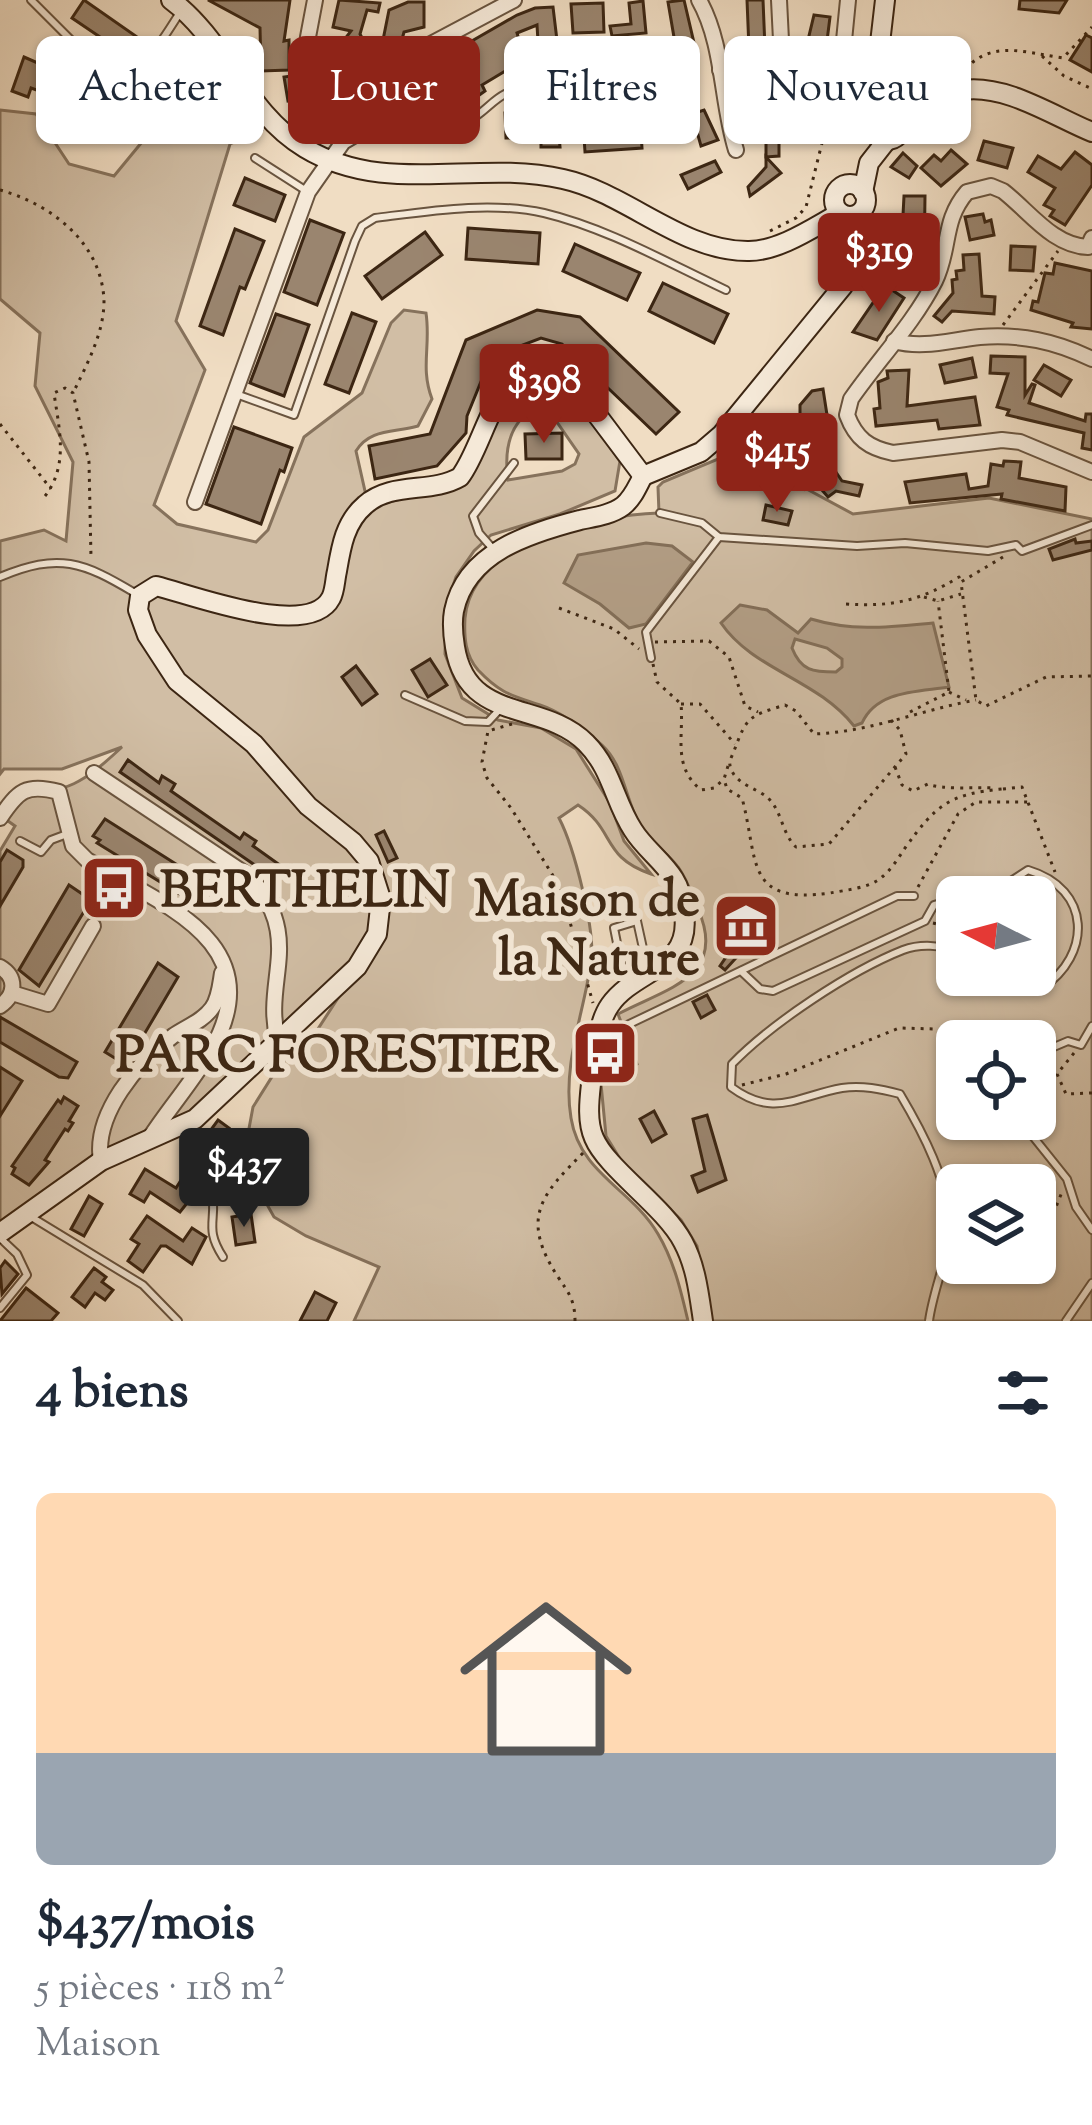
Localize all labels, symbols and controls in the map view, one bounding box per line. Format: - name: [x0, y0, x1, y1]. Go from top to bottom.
- chip: Acheter: [36, 36, 264, 144]
- chip: Louer: [288, 36, 480, 144]
- chip: Filtres: [504, 36, 700, 144]
- chip: Nouveau: [724, 36, 971, 144]
- pin: $319: [808, 213, 950, 315]
- text: $319: [845, 224, 913, 280]
- pin: $398: [473, 344, 615, 446]
- text: $398: [507, 355, 581, 411]
- pin: $415: [706, 413, 848, 515]
- text: $415: [743, 424, 811, 480]
- bus stop icon: BERTHELIN: [79, 853, 149, 923]
- place label: BERTHELIN: [160, 857, 450, 930]
- place label: Maison de la Nature: [474, 866, 700, 998]
- north arrow: [936, 876, 1056, 996]
- map controls: [936, 876, 1056, 1284]
- museum icon: Maison de la Nature: [711, 891, 781, 961]
- bus stop icon: PARC FORESTIER: [570, 1018, 640, 1088]
- button: locate: [936, 1020, 1056, 1140]
- place label: PARC FORESTIER: [116, 1022, 559, 1095]
- pin: $437: [173, 1128, 315, 1230]
- text: $437: [206, 1139, 282, 1195]
- button: layers: [936, 1164, 1056, 1284]
- text: 4 biens: [36, 1357, 189, 1430]
- icon: filters: [990, 1360, 1056, 1426]
- icon: home: [438, 1571, 654, 1787]
- text: $437/mois: [36, 1889, 255, 1962]
- text: 5 pièces · 118 m²: [36, 1962, 286, 2018]
- text: Maison: [36, 2018, 161, 2074]

